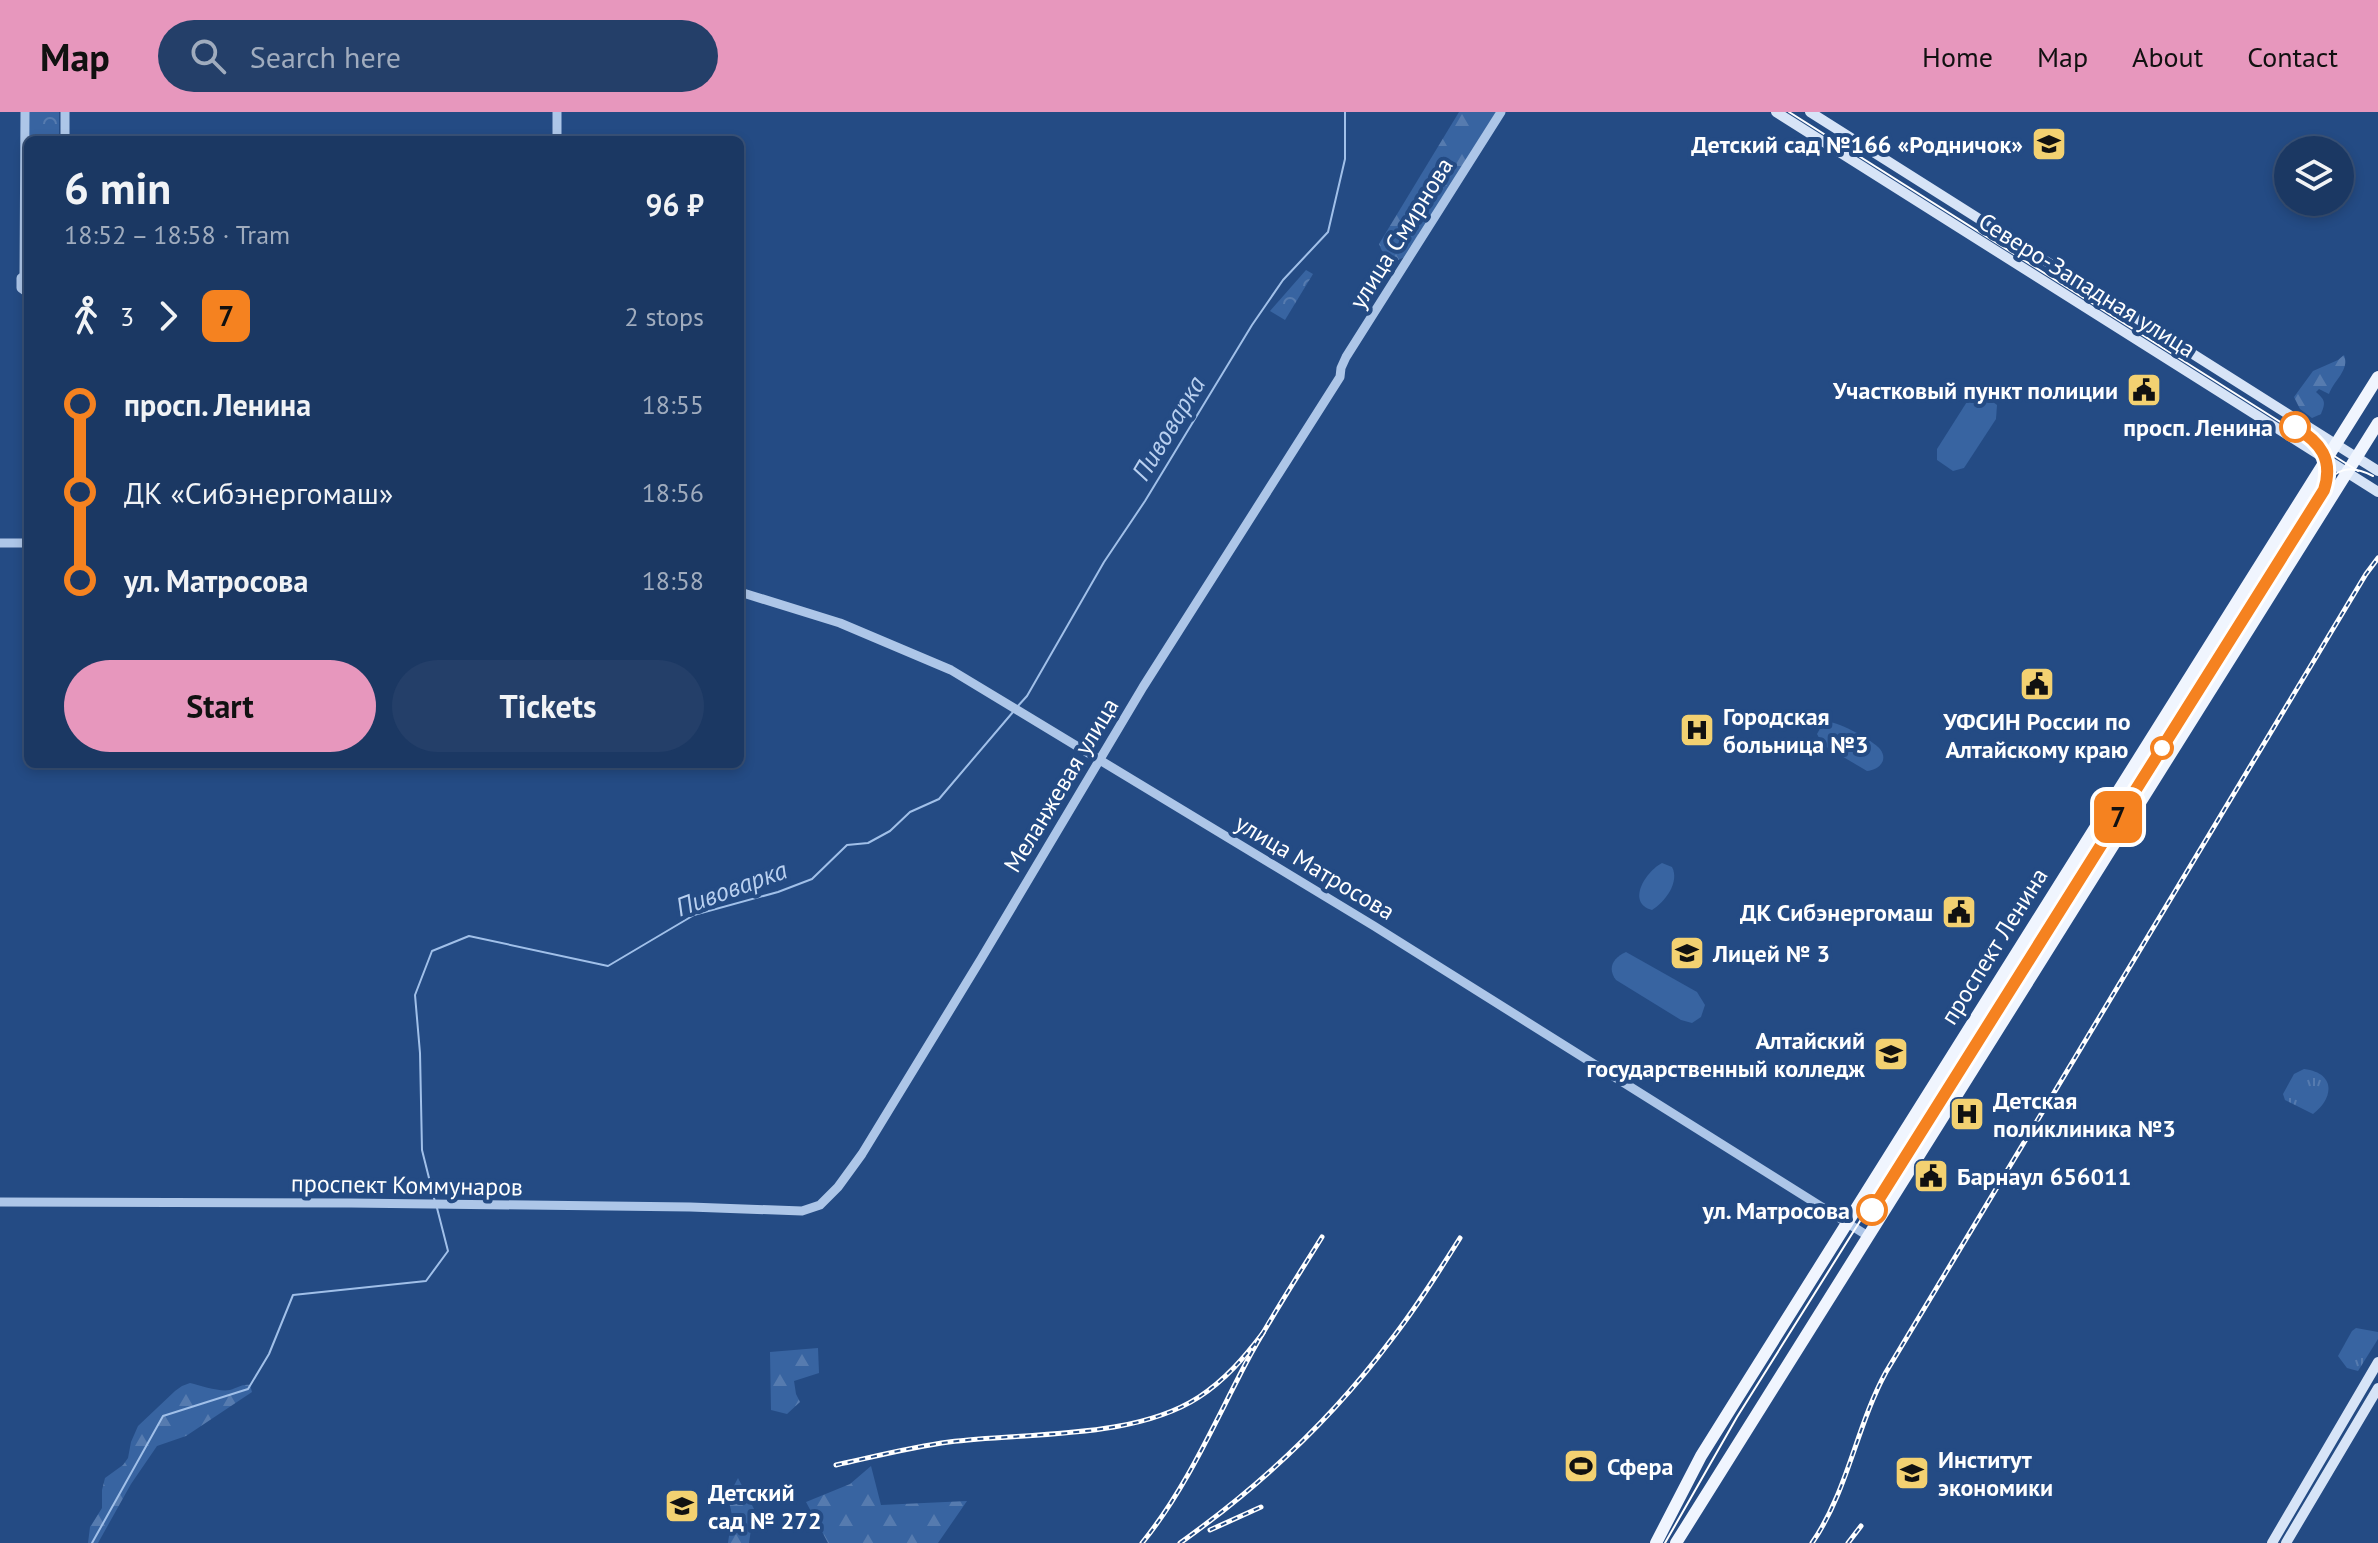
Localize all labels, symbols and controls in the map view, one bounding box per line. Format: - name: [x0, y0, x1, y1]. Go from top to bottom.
- search box: [158, 20, 718, 92]
- text: Map: [40, 32, 110, 81]
- icon: search: [186, 34, 230, 78]
- text: Search here: [250, 37, 401, 76]
- text: Home: [1922, 38, 1993, 75]
- text: Map: [2037, 38, 2088, 75]
- text: About: [2132, 38, 2203, 75]
- text: Contact: [2247, 38, 2338, 75]
- school or university icon: Детский сад №166 «Родничок»: [2030, 125, 2068, 163]
- place label: Детский сад №166 «Родничок»: [1691, 129, 2023, 160]
- map controls: [2274, 136, 2354, 216]
- button: layers: [2274, 136, 2354, 216]
- street label: улица Смирнова: [1342, 152, 1460, 314]
- text: 6 min: [64, 159, 171, 216]
- text: 96 ₽: [645, 185, 704, 224]
- street label: Северо-Западная улица: [1973, 206, 2201, 364]
- text: 18:52 – 18:58 · Tram: [64, 218, 290, 251]
- icon: walk: [64, 294, 108, 338]
- icon: forward: [146, 294, 190, 338]
- text: 7: [218, 297, 234, 334]
- text: 3: [120, 300, 134, 333]
- text: 2 stops: [624, 300, 704, 333]
- water label: Пивоварка: [1124, 369, 1212, 486]
- public building icon: Участковый пункт полиции: [2125, 371, 2163, 409]
- place label: Участковый пункт полиции: [1832, 375, 2118, 406]
- text: просп. Ленина: [124, 385, 311, 424]
- text: 18:55: [642, 388, 704, 421]
- place label: просп. Ленина: [2123, 412, 2273, 443]
- marker: просп. Ленина: [2280, 412, 2310, 442]
- text: ДК «Сибэнергомаш»: [124, 473, 393, 512]
- text: 18:56: [642, 476, 704, 509]
- text: ул. Матросова: [124, 561, 308, 600]
- text: 18:58: [642, 564, 704, 597]
- button: Start: [64, 660, 376, 752]
- button: Tickets: [392, 660, 704, 752]
- public building icon: УФСИН России по Алтайскому краю: [2018, 665, 2056, 703]
- street label: Меланжевая улица: [997, 692, 1125, 878]
- place label: Городская больница №3: [1723, 701, 1869, 760]
- place label: УФСИН России по Алтайскому краю: [1942, 706, 2131, 765]
- hospital icon: Городская больница №3: [1678, 711, 1716, 749]
- unlabelled marker: [2151, 737, 2173, 759]
- line badge: 7: [2092, 791, 2144, 843]
- text: 7: [2110, 798, 2126, 835]
- street label: улица Матросова: [1230, 807, 1400, 927]
- water label: Пивоварка: [671, 853, 792, 923]
- street label: проспект Ленина: [1933, 862, 2055, 1030]
- public building icon: ДК Сибэнергомаш: [1940, 893, 1978, 931]
- place label: ДК Сибэнергомаш: [1740, 897, 1933, 928]
- school or university icon: Лицей № 3: [1668, 934, 1706, 972]
- place label: Лицей № 3: [1712, 938, 1830, 969]
- place label: Алтайский государственный колледж: [1586, 1025, 1865, 1084]
- school or university icon: Алтайский государственный колледж: [1872, 1035, 1910, 1073]
- place label: Детская поликлиника №3: [1993, 1085, 2176, 1144]
- hospital icon: Детская поликлиника №3: [1948, 1095, 1986, 1133]
- public building icon: Барнаул 656011: [1912, 1157, 1950, 1195]
- place label: Барнаул 656011: [1957, 1161, 2131, 1192]
- street label: проспект Коммунаров: [291, 1167, 523, 1203]
- place label: ул. Матросова: [1702, 1195, 1850, 1226]
- marker: ул. Матросова: [1857, 1195, 1887, 1225]
- place label: Институт экономики: [1938, 1444, 2053, 1503]
- sports icon: Сфера: [1562, 1447, 1600, 1485]
- place label: Сфера: [1607, 1451, 1673, 1482]
- school or university icon: Институт экономики: [1893, 1454, 1931, 1492]
- place label: Детский сад № 272: [708, 1477, 822, 1536]
- school or university icon: Детский сад № 272: [663, 1487, 701, 1525]

